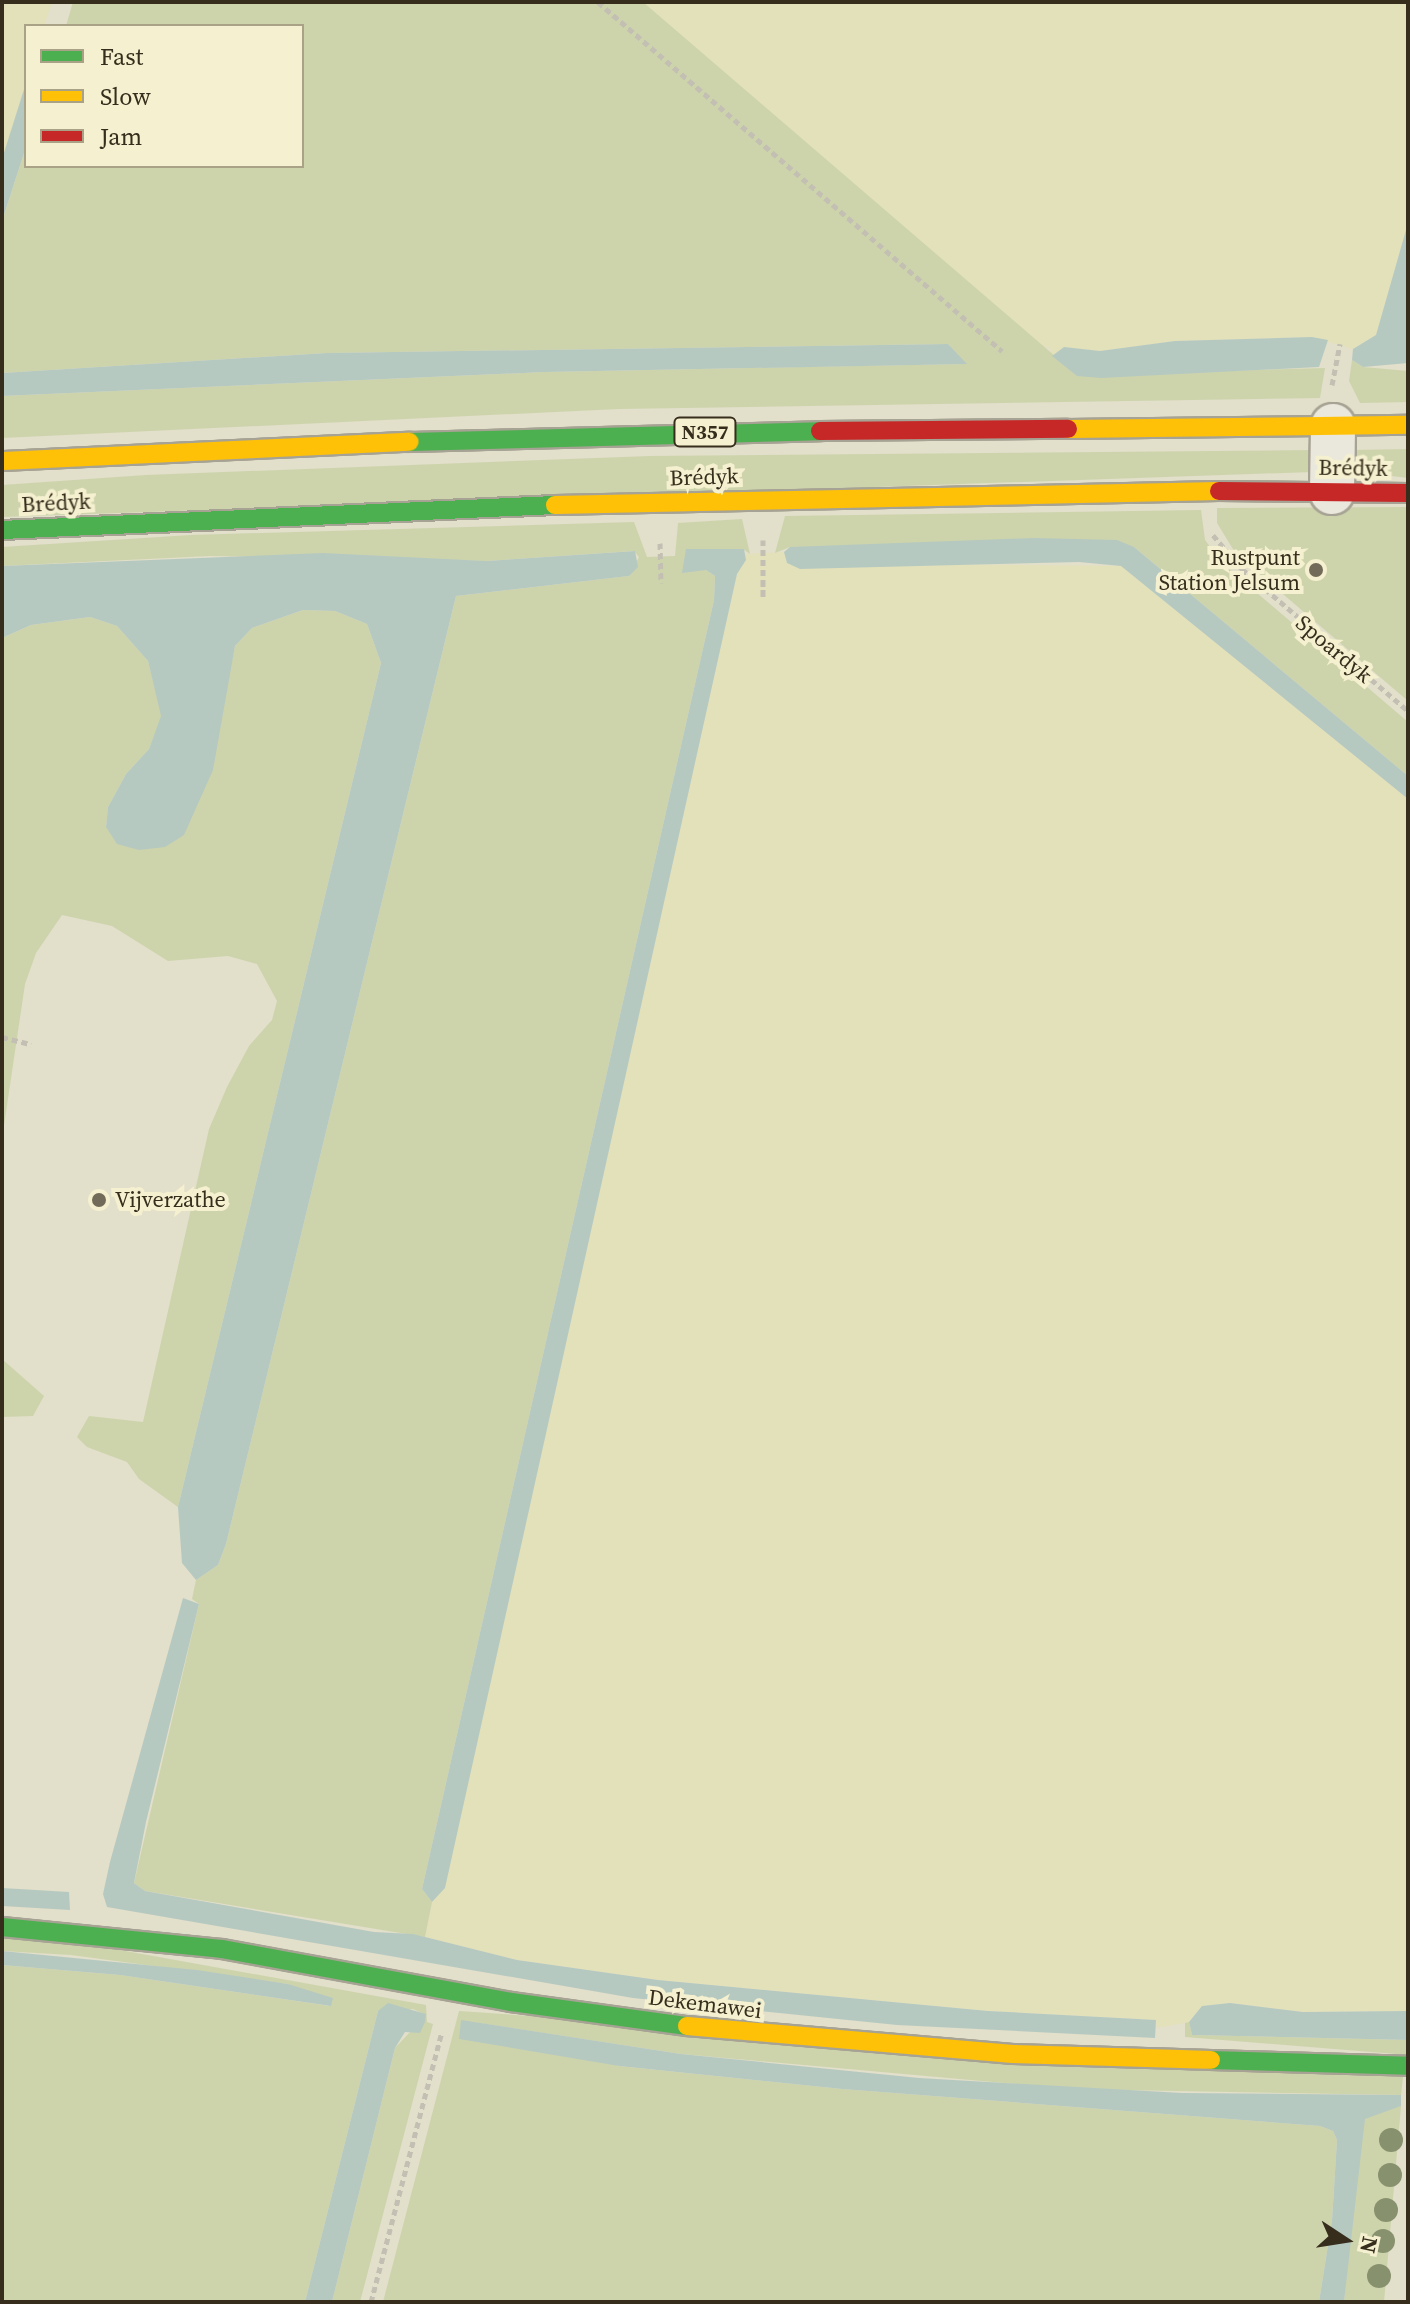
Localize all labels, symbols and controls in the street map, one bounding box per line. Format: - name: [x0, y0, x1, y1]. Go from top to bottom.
- legend: [24, 24, 304, 168]
- text: Fast: [100, 40, 143, 73]
- text: Slow: [100, 80, 151, 113]
- text: Jam: [100, 120, 142, 153]
- road number: N357: [673, 416, 737, 448]
- street label: Brédyk: [1318, 454, 1388, 482]
- street label: Brédyk: [669, 463, 739, 491]
- street label: Brédyk: [21, 488, 91, 518]
- place label: Rustpunt Station Jelsum: [1159, 544, 1300, 596]
- marker: Rustpunt Station Jelsum: [1307, 561, 1325, 579]
- street label: Spoardyk: [1291, 610, 1377, 688]
- place label: Vijverzathe: [115, 1187, 226, 1213]
- marker: Vijverzathe: [90, 1191, 108, 1209]
- street label: Dekemawei: [647, 1984, 763, 2024]
- north arrow: [1306, 2200, 1386, 2280]
- text: N: [1353, 2234, 1386, 2256]

